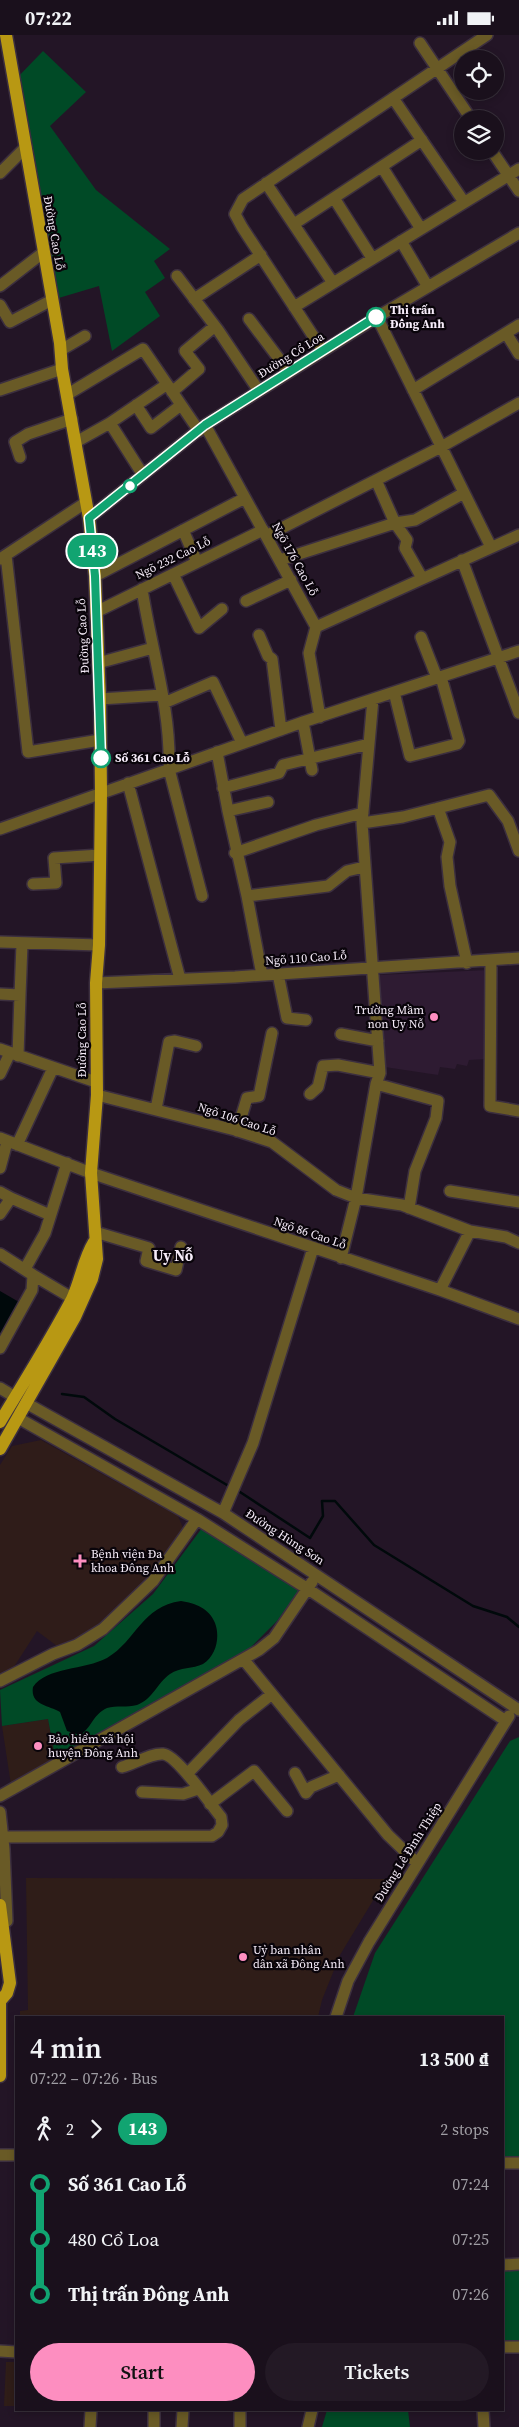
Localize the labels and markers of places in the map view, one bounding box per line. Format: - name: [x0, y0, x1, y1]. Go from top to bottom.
- place label: Thị trấn Đông Anh: [390, 302, 445, 332]
- marker: Thị trấn Đông Anh: [366, 307, 386, 327]
- unlabelled marker: [123, 479, 137, 493]
- marker: Số 361 Cao Lỗ: [91, 748, 111, 768]
- place label: Số 361 Cao Lỗ: [115, 750, 190, 766]
- place label: Trường Mầm non Uy Nỗ: [355, 1002, 424, 1032]
- marker: Trường Mầm non Uy Nỗ: [428, 1011, 440, 1023]
- place label: Bệnh viện Đa khoa Đông Anh: [91, 1546, 174, 1576]
- marker: Bệnh viện Đa khoa Đông Anh: [73, 1554, 87, 1568]
- place label: Bảo hiểm xã hội huyện Đông Anh: [48, 1731, 138, 1761]
- marker: Bảo hiểm xã hội huyện Đông Anh: [32, 1740, 44, 1752]
- place label: Uỷ ban nhân dân xã Đông Anh: [253, 1942, 345, 1972]
- marker: Uỷ ban nhân dân xã Đông Anh: [237, 1951, 249, 1963]

